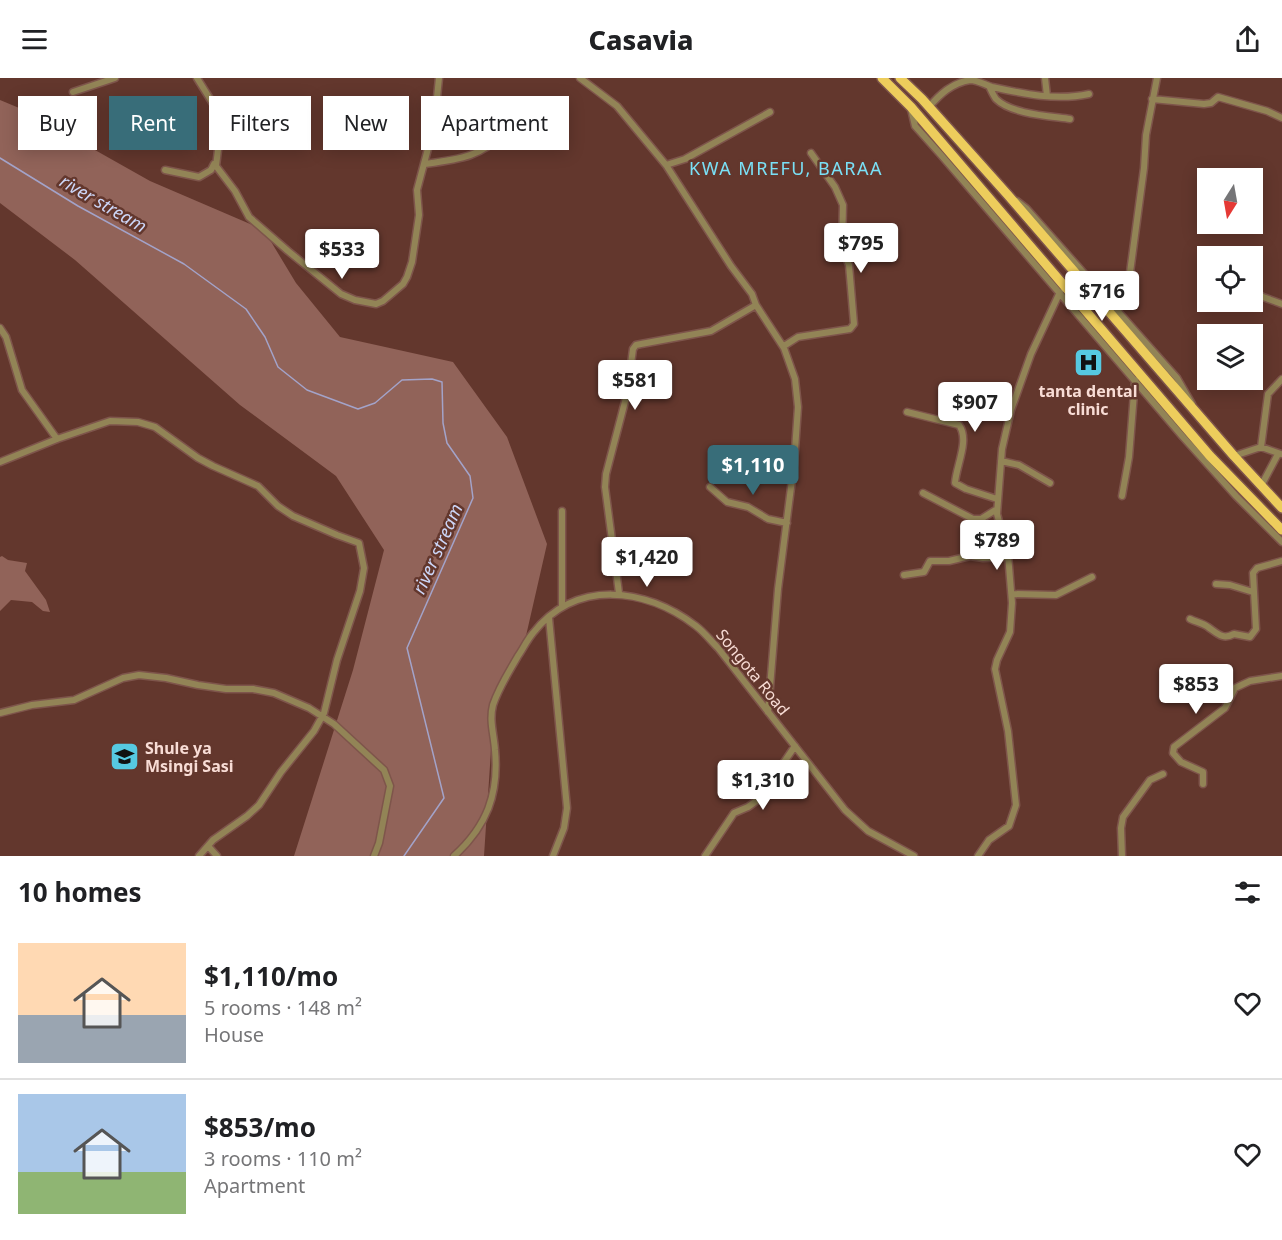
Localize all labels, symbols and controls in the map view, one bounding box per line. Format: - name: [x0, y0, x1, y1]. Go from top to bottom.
- text: Casavia: [589, 21, 693, 58]
- icon: menu: [18, 23, 51, 56]
- icon: share: [1231, 23, 1264, 56]
- chip: Buy: [18, 96, 97, 150]
- chip: Rent: [109, 96, 197, 150]
- chip: Filters: [209, 96, 311, 150]
- chip: New: [323, 96, 409, 150]
- chip: Apartment: [421, 96, 569, 150]
- district label: KWA MREFU, BARAA: [689, 156, 883, 180]
- north arrow: [1197, 168, 1263, 234]
- map controls: [1197, 168, 1263, 390]
- water label: river stream: [56, 169, 151, 238]
- pin: $795: [825, 223, 897, 274]
- pin: $533: [306, 229, 378, 280]
- text: $795: [838, 229, 884, 256]
- text: $533: [319, 235, 365, 262]
- button: locate: [1197, 246, 1263, 312]
- pin: $716: [1066, 271, 1138, 322]
- text: $716: [1079, 277, 1125, 304]
- button: layers: [1197, 324, 1263, 390]
- hospital icon: tanta dental clinic: [1072, 347, 1104, 379]
- pin: $581: [599, 360, 671, 411]
- text: $581: [612, 366, 658, 393]
- place label: tanta dental clinic: [1039, 380, 1137, 420]
- pin: $907: [939, 382, 1011, 433]
- text: $907: [952, 388, 998, 415]
- pin: $1,110: [704, 445, 802, 496]
- text: $1,110: [722, 451, 784, 478]
- water label: river stream: [406, 500, 468, 598]
- pin: $789: [961, 520, 1033, 571]
- text: $789: [974, 526, 1020, 553]
- pin: $1,420: [598, 537, 696, 588]
- text: $1,420: [616, 543, 678, 570]
- street label: Songota Road: [711, 624, 795, 720]
- pin: $853: [1160, 664, 1232, 715]
- text: $853: [1173, 670, 1219, 697]
- place label: Shule ya Msingi Sasi: [145, 737, 234, 777]
- school or university icon: Shule ya Msingi Sasi: [108, 741, 140, 773]
- pin: $1,310: [714, 760, 812, 811]
- text: $1,310: [732, 766, 794, 793]
- text: 10 homes: [18, 874, 142, 910]
- icon: filters: [1231, 876, 1264, 909]
- text: $1,110/mo: [204, 958, 338, 994]
- icon: home: [66, 967, 138, 1039]
- icon: heart: [1231, 987, 1264, 1020]
- text: 5 rooms · 148 m²: [204, 994, 362, 1021]
- text: House: [204, 1021, 264, 1048]
- text: $853/mo: [204, 1109, 316, 1145]
- icon: home: [66, 1118, 138, 1190]
- icon: heart: [1231, 1138, 1264, 1171]
- text: 3 rooms · 110 m²: [204, 1145, 362, 1172]
- text: Apartment: [204, 1172, 305, 1199]

